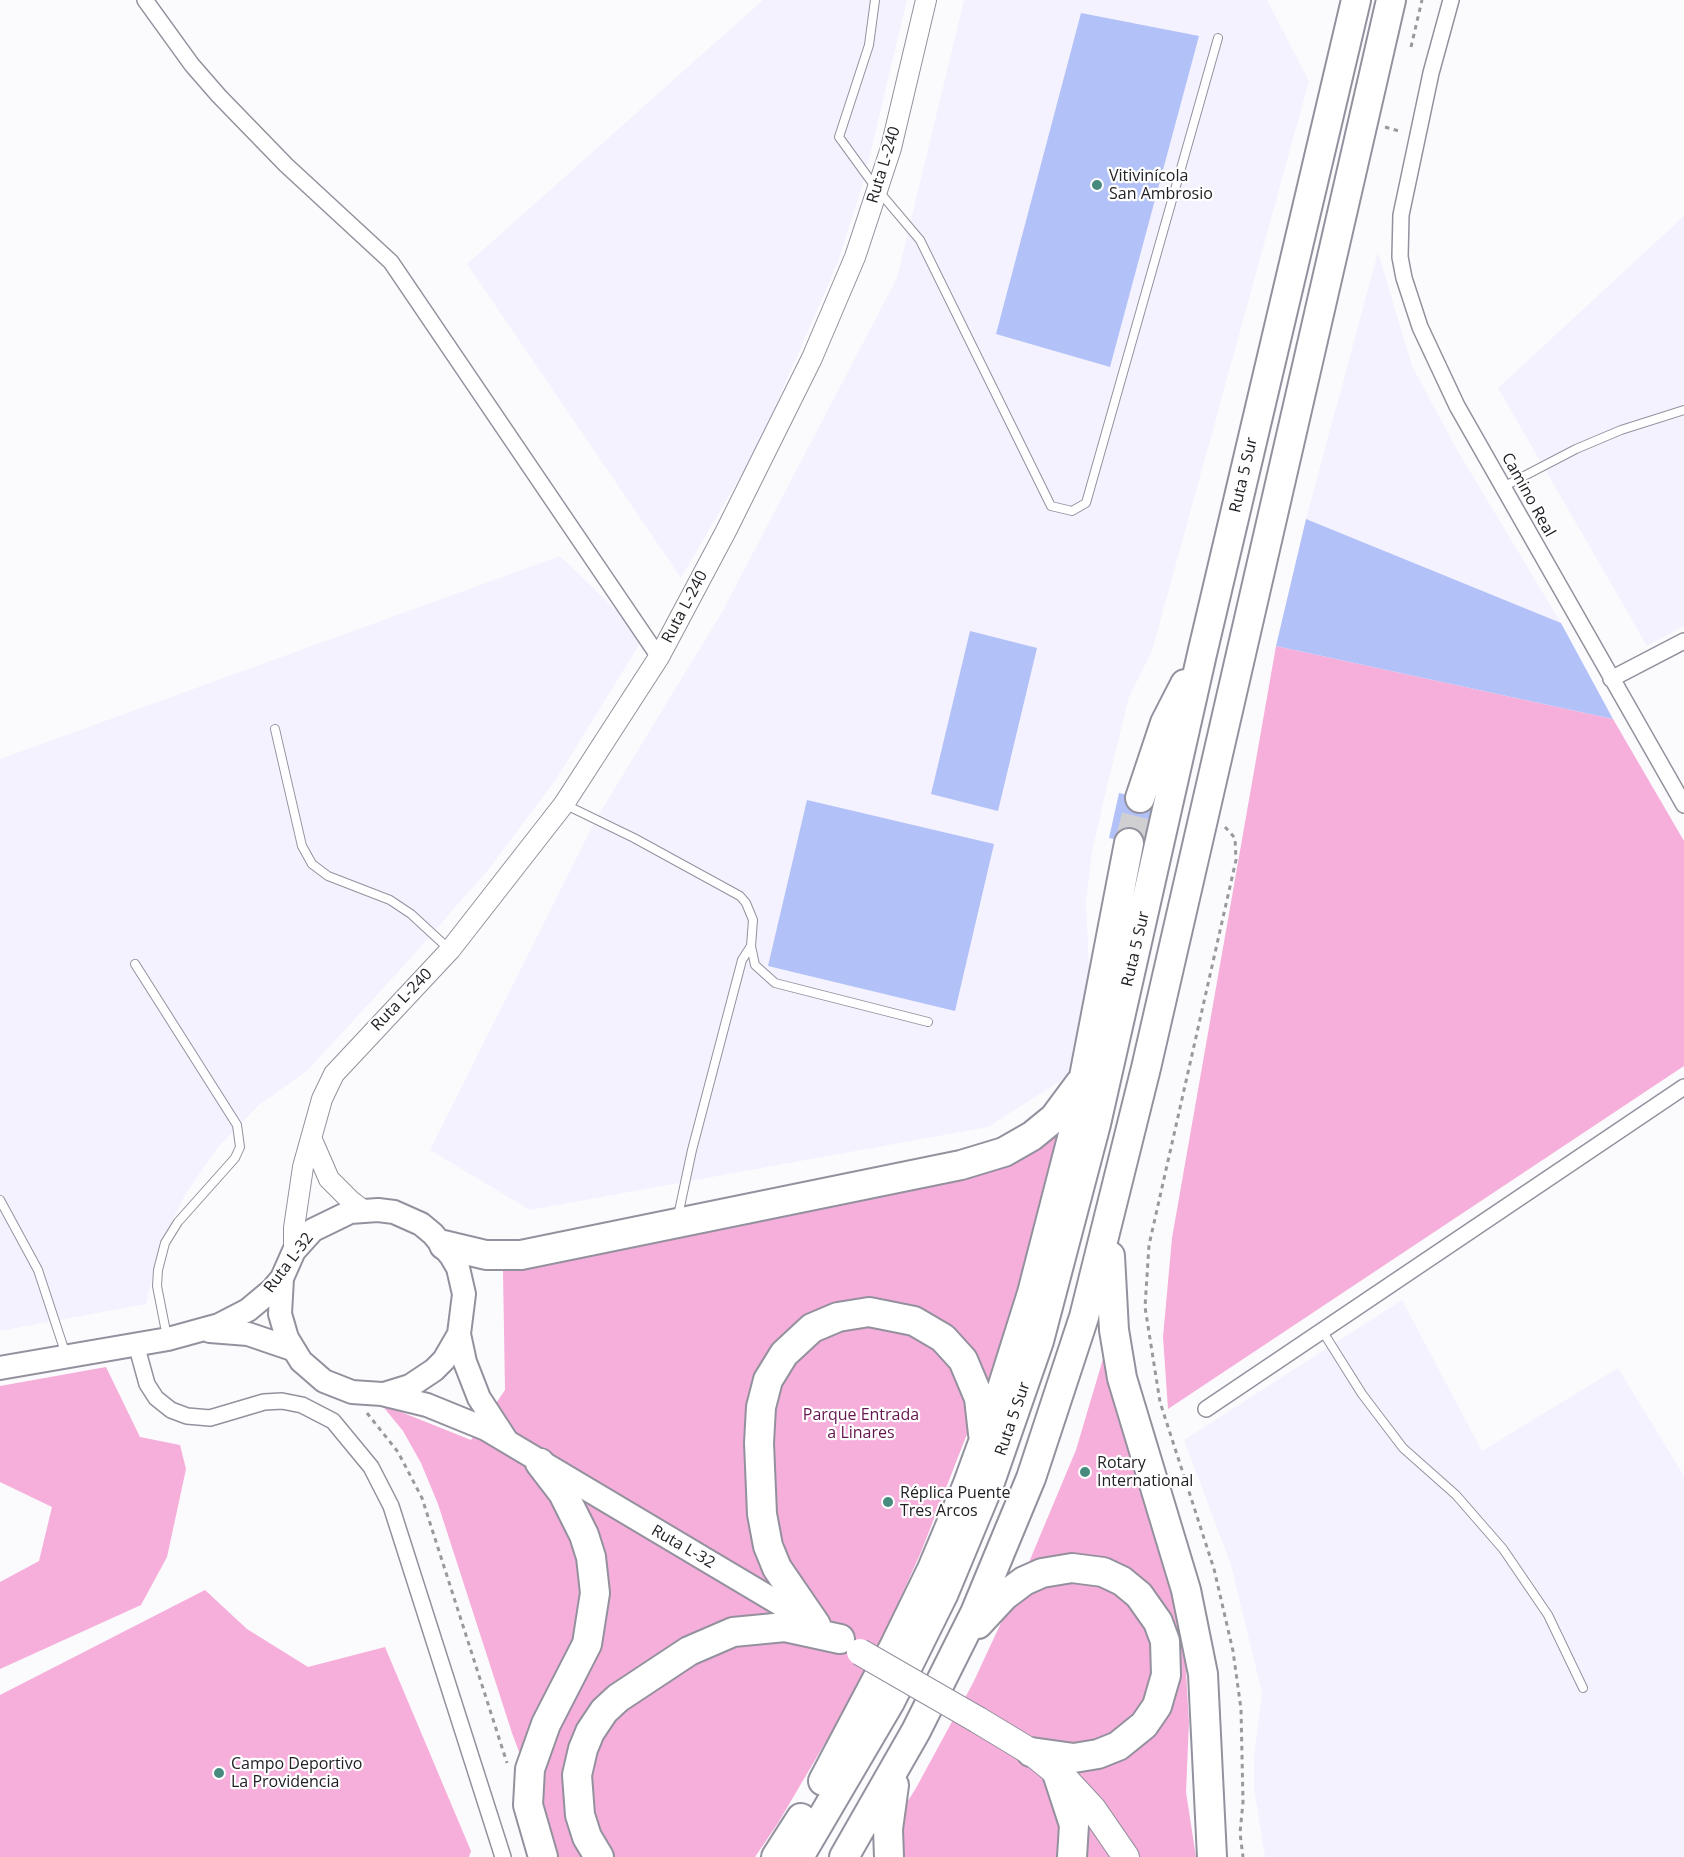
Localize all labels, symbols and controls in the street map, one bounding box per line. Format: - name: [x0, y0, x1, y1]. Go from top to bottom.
- street label: Ruta L-240: [863, 124, 905, 206]
- place label: Vitivinícola San Ambrosio: [1109, 166, 1213, 204]
- marker: Vitivinícola San Ambrosio: [1090, 178, 1104, 192]
- street label: Ruta 5 Sur: [1226, 435, 1262, 515]
- street label: Camino Real: [1497, 450, 1559, 540]
- street label: Ruta L-240: [658, 567, 712, 647]
- street label: Ruta 5 Sur: [1118, 909, 1154, 989]
- street label: Ruta L-240: [368, 965, 436, 1035]
- street label: Ruta L-32: [260, 1229, 318, 1297]
- street label: Ruta 5 Sur: [991, 1380, 1035, 1458]
- park label: Parque Entrada a Linares: [803, 1405, 919, 1443]
- place label: Rotary International: [1097, 1453, 1193, 1491]
- marker: Rotary International: [1078, 1465, 1092, 1479]
- place label: Réplica Puente Tres Arcos: [900, 1483, 1010, 1521]
- marker: Réplica Puente Tres Arcos: [881, 1495, 895, 1509]
- street label: Ruta L-32: [648, 1521, 718, 1573]
- place label: Campo Deportivo La Providencia: [231, 1754, 362, 1792]
- marker: Campo Deportivo La Providencia: [212, 1766, 226, 1780]

